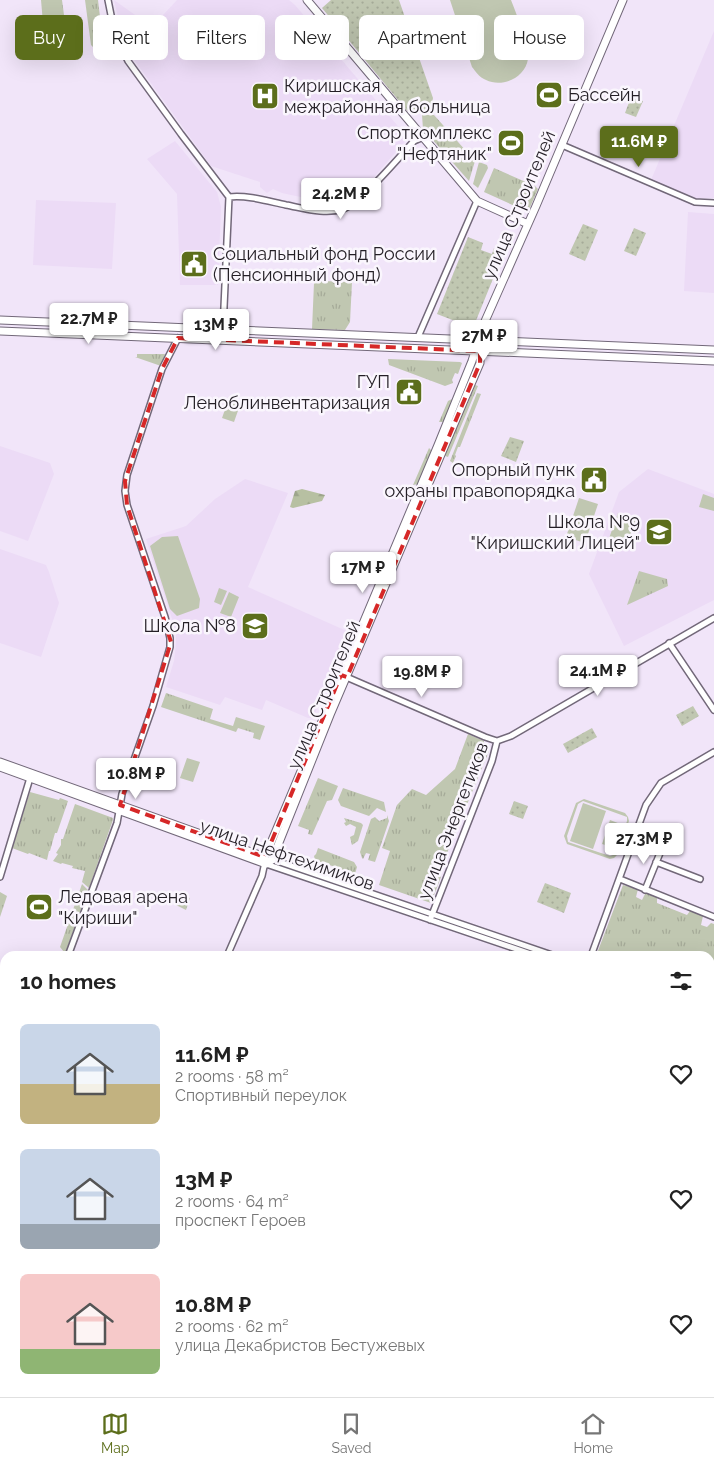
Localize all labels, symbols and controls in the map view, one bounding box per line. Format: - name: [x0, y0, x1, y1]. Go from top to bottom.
- chip: Buy: [15, 15, 83, 60]
- chip: Rent: [93, 15, 168, 60]
- chip: Filters: [178, 15, 265, 60]
- chip: New: [275, 15, 349, 60]
- chip: Apartment: [359, 15, 484, 60]
- chip: House: [494, 15, 584, 60]
- place label: Киришская межрайонная больница: [284, 75, 491, 117]
- sports icon: Бассейн: [534, 80, 564, 110]
- hospital icon: Киришская межрайонная больница: [250, 81, 280, 111]
- place label: Бассейн: [568, 84, 641, 105]
- place label: Спорткомплекс "Нефтяник": [357, 122, 492, 164]
- pin: 11.6M ₽: [593, 126, 685, 168]
- street label: улица Строителей: [478, 127, 559, 282]
- sports icon: Спорткомплекс "Нефтяник": [496, 128, 526, 158]
- text: 11.6M ₽: [611, 132, 667, 151]
- pin: 24.2M ₽: [295, 178, 387, 220]
- text: 24.2M ₽: [312, 184, 370, 203]
- place label: Социальный фонд России (Пенсионный фонд): [213, 243, 436, 285]
- public building icon: Социальный фонд России (Пенсионный фонд): [179, 249, 209, 279]
- pin: 22.7M ₽: [43, 302, 135, 345]
- pin: 13M ₽: [181, 308, 251, 351]
- text: 22.7M ₽: [60, 309, 118, 328]
- text: 13M ₽: [194, 315, 238, 334]
- pin: 27M ₽: [449, 320, 519, 362]
- text: 27M ₽: [462, 326, 506, 345]
- place label: ГУП Леноблинвентаризация: [183, 371, 390, 413]
- public building icon: ГУП Леноблинвентаризация: [394, 377, 424, 407]
- place label: Опорный пунк охраны правопорядка: [385, 459, 575, 501]
- public building icon: Опорный пунк охраны правопорядка: [579, 465, 609, 495]
- place label: Школа №9 "Киришский Лицей": [471, 511, 640, 553]
- school or university icon: Школа №9 "Киришский Лицей": [644, 517, 674, 547]
- pin: 17M ₽: [328, 552, 398, 594]
- text: 17M ₽: [341, 558, 385, 577]
- school or university icon: Школа №8: [240, 611, 270, 641]
- place label: Школа №8: [143, 615, 236, 636]
- street label: улица Строителей: [283, 617, 364, 772]
- pin: 24.1M ₽: [552, 654, 644, 697]
- pin: 19.8M ₽: [376, 656, 468, 698]
- text: 24.1M ₽: [570, 661, 626, 680]
- text: 19.8M ₽: [393, 662, 451, 681]
- street label: улица Энергетиков: [413, 739, 492, 902]
- pin: 10.8M ₽: [90, 758, 182, 800]
- text: 10.8M ₽: [107, 764, 165, 783]
- street label: улица Нефтехимиков: [197, 815, 377, 894]
- pin: 27.3M ₽: [598, 822, 690, 865]
- text: 27.3M ₽: [616, 829, 672, 848]
- place label: Ледовая арена "Кириши": [58, 886, 188, 928]
- sports icon: Ледовая арена "Кириши": [24, 892, 54, 922]
- icon: filters: [667, 967, 695, 995]
- text: 10 homes: [20, 969, 116, 994]
- text: 11.6M ₽: [175, 1042, 249, 1067]
- icon: home: [60, 1044, 120, 1104]
- icon: heart: [667, 1060, 695, 1088]
- text: 2 rooms · 58 m²: [175, 1067, 289, 1086]
- text: Спортивный переулок: [175, 1086, 347, 1105]
- text: 13M ₽: [175, 1167, 233, 1192]
- icon: home: [60, 1169, 120, 1229]
- icon: heart: [667, 1185, 695, 1213]
- text: 2 rooms · 64 m²: [175, 1192, 289, 1211]
- text: проспект Героев: [175, 1211, 306, 1230]
- text: 10.8M ₽: [175, 1292, 251, 1317]
- icon: home: [60, 1294, 120, 1354]
- icon: heart: [667, 1310, 695, 1338]
- text: 2 rooms · 62 m²: [175, 1317, 288, 1336]
- text: улица Декабристов Бестужевых: [175, 1336, 425, 1355]
- tab: Map: [101, 1410, 129, 1456]
- tab: Saved: [331, 1410, 371, 1456]
- tab: Home: [573, 1410, 613, 1456]

